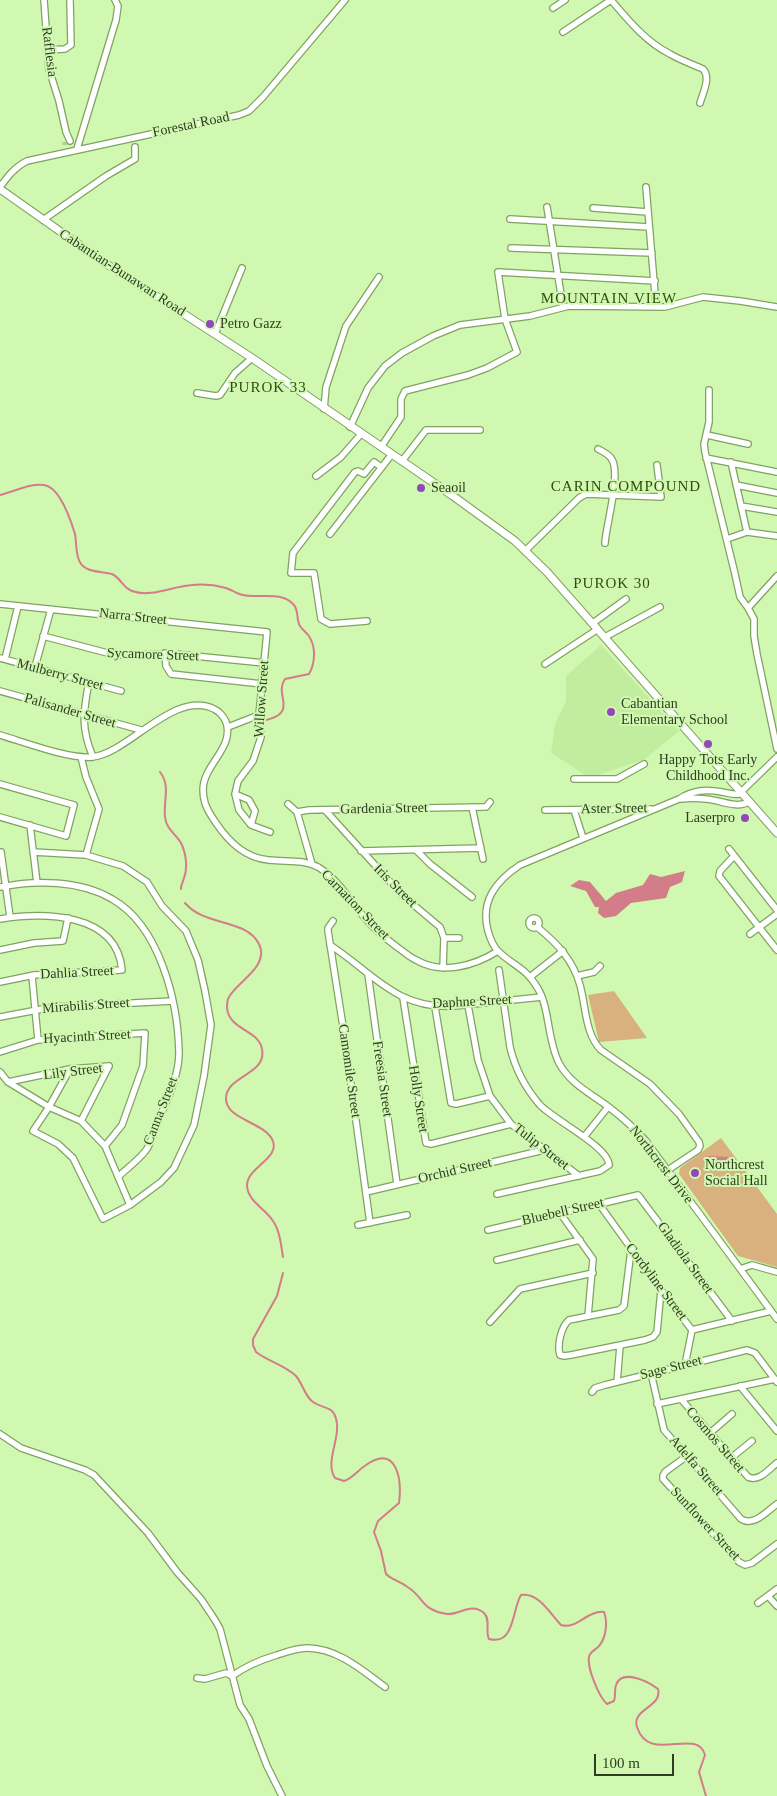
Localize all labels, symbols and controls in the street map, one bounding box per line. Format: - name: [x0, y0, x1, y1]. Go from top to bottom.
- street label: Rafflesia: [38, 26, 60, 78]
- street label: Forestal Road: [151, 109, 231, 141]
- street label: Cabantian-Bunawan Road: [56, 226, 188, 320]
- district label: MOUNTAIN VIEW: [539, 290, 679, 308]
- place label: Petro Gazz: [220, 316, 282, 332]
- marker: Petro Gazz: [204, 318, 216, 330]
- district label: PUROK 33: [228, 379, 308, 397]
- district label: CARIN COMPOUND: [549, 478, 703, 496]
- place label: Seaoil: [431, 480, 466, 496]
- marker: Seaoil: [415, 482, 427, 494]
- district label: PUROK 30: [572, 575, 652, 593]
- street label: Narra Street: [98, 605, 168, 629]
- street label: Sycamore Street: [107, 645, 199, 665]
- street label: Mulberry Street: [15, 655, 105, 695]
- street label: Willow Street: [251, 660, 273, 738]
- street label: Palisander Street: [22, 690, 118, 732]
- place label: Cabantian Elementary School: [621, 696, 728, 729]
- marker: Cabantian Elementary School: [605, 706, 617, 718]
- marker: Happy Tots Early Childhood Inc.: [702, 738, 714, 750]
- place label: Happy Tots Early Childhood Inc.: [659, 752, 757, 784]
- street label: Gardenia Street: [340, 800, 428, 818]
- street label: Aster Street: [581, 800, 647, 818]
- place label: Laserpro: [685, 810, 735, 826]
- marker: Laserpro: [739, 812, 751, 824]
- street label: Iris Street: [370, 861, 420, 911]
- street label: Carnation Street: [317, 866, 393, 944]
- street label: Dahlia Street: [40, 963, 114, 983]
- street label: Daphne Street: [432, 992, 512, 1012]
- street label: Mirabilis Street: [42, 995, 130, 1017]
- street label: Camomile Street: [334, 1023, 364, 1119]
- street label: Hyacinth Street: [43, 1026, 131, 1048]
- street label: Freesia Street: [368, 1040, 396, 1118]
- street label: Lily Street: [42, 1060, 104, 1084]
- street label: Holly Street: [404, 1064, 432, 1134]
- street label: Canna Street: [140, 1074, 182, 1148]
- street label: Tulip Street: [510, 1120, 572, 1174]
- street label: Northcrest Drive: [625, 1123, 697, 1207]
- street label: Orchid Street: [417, 1154, 493, 1188]
- place label: Northcrest Social Hall: [705, 1157, 768, 1190]
- marker: Northcrest Social Hall: [689, 1167, 701, 1179]
- street label: Bluebell Street: [520, 1194, 606, 1230]
- street label: Gladiola Street: [653, 1219, 717, 1297]
- street label: Cordyline Street: [622, 1240, 690, 1324]
- street label: Sage Street: [638, 1352, 704, 1384]
- street label: Cosmos Street: [682, 1404, 748, 1476]
- street label: Adelfa Street: [665, 1432, 727, 1500]
- street label: Sunflower Street: [667, 1484, 743, 1564]
- scale bar: [597, 1744, 677, 1776]
- text: 100 m: [602, 1755, 640, 1771]

